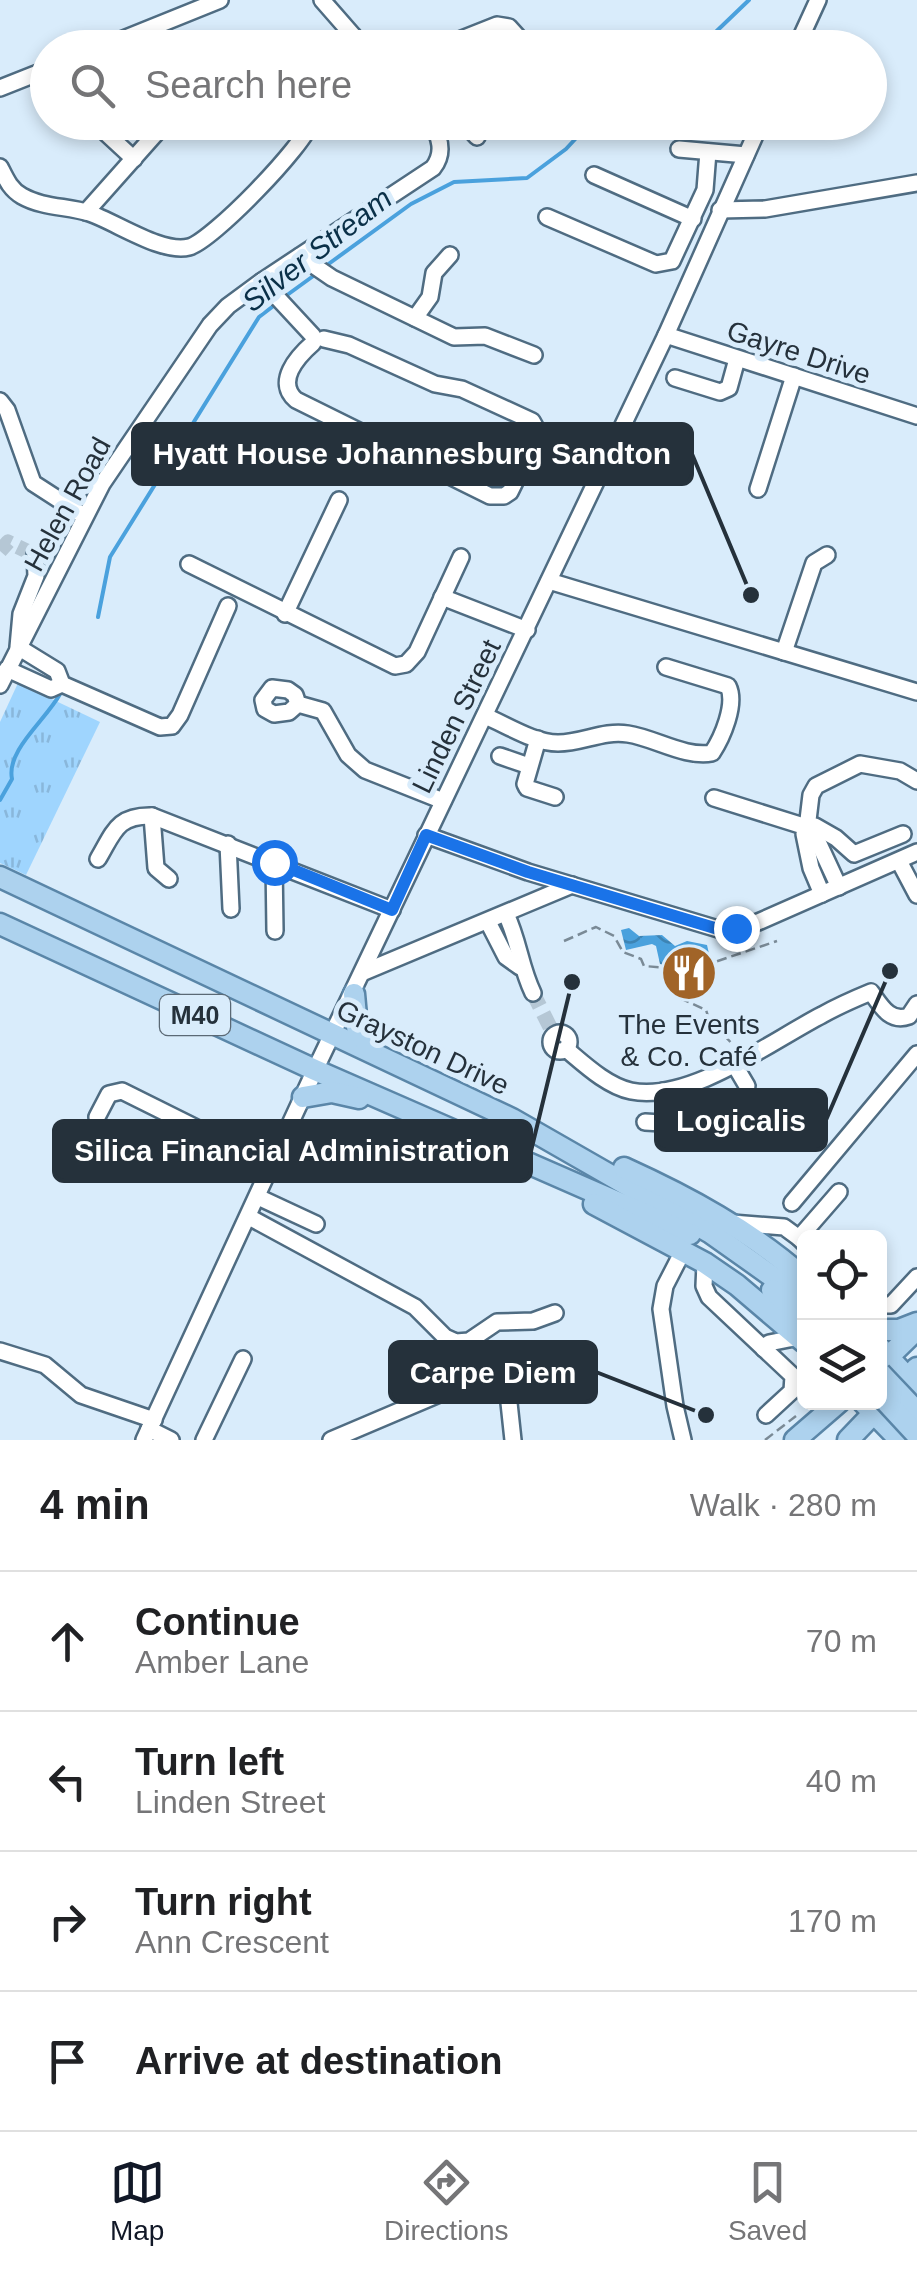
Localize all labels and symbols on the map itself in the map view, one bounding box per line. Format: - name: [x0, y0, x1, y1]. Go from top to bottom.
- water label: Silver Stream: [236, 181, 398, 318]
- street label: Gayre Drive: [723, 315, 875, 390]
- callout: Hyatt House Johannesburg Sandton: [133, 424, 692, 484]
- street label: Helen Road: [18, 432, 117, 576]
- text: Hyatt House Johannesburg Sandton: [153, 437, 671, 470]
- street label: Linden Street: [406, 634, 507, 798]
- route start: [252, 840, 298, 886]
- route end: [714, 906, 760, 952]
- restaurant icon: The Events & Co. Café: [659, 943, 719, 1003]
- street label: Grayston Drive: [332, 994, 514, 1101]
- road number: M40: [160, 995, 230, 1035]
- place label: The Events & Co. Café: [618, 1009, 760, 1072]
- callout: Logicalis: [656, 1090, 826, 1150]
- text: Logicalis: [676, 1104, 806, 1137]
- callout: Silica Financial Administration: [54, 1121, 531, 1181]
- text: Silica Financial Administration: [74, 1134, 510, 1167]
- callout: Carpe Diem: [390, 1342, 596, 1402]
- text: Carpe Diem: [410, 1356, 576, 1389]

